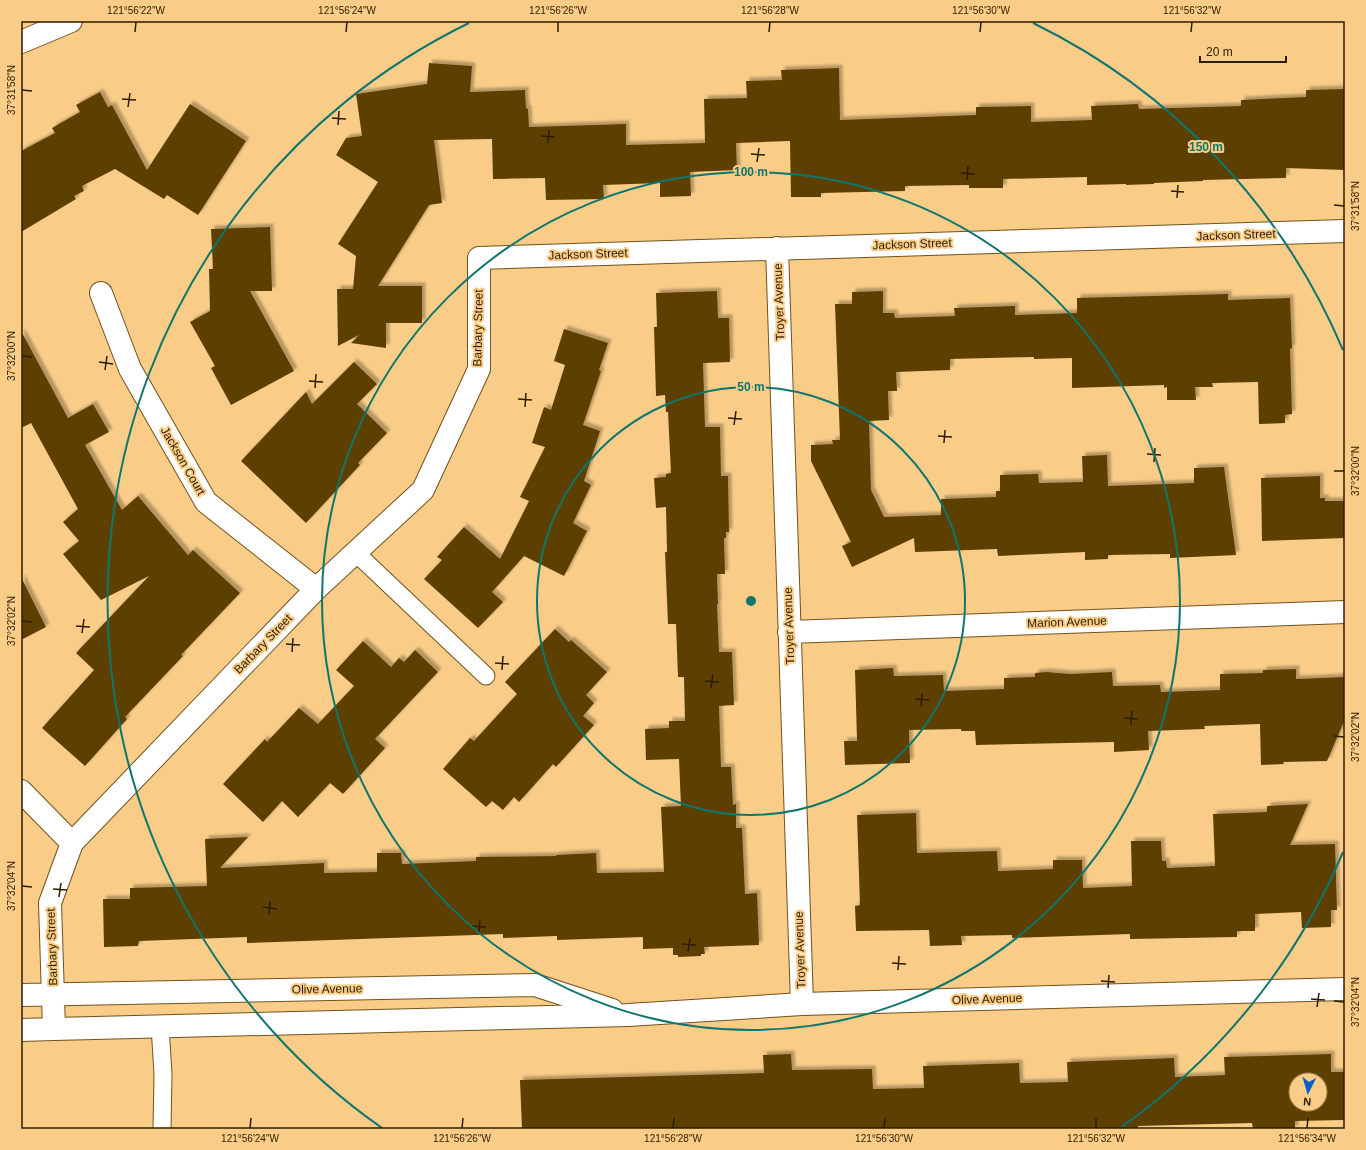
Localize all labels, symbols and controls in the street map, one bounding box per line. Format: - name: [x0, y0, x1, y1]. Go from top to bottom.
- text: 121°56'22"W: [107, 5, 165, 16]
- text: 121°56'24"W: [318, 5, 376, 16]
- text: 121°56'26"W: [529, 5, 587, 16]
- text: 121°56'28"W: [741, 5, 799, 16]
- text: 121°56'30"W: [952, 5, 1010, 16]
- text: 121°56'32"W: [1163, 5, 1221, 16]
- scale bar: [1200, 38, 1286, 64]
- text: 20 m: [1206, 45, 1233, 59]
- text: 37°31'58"N: [6, 65, 17, 115]
- text: 150 m: [1189, 140, 1223, 154]
- text: 100 m: [734, 165, 768, 179]
- text: 37°31'58"N: [1350, 181, 1361, 231]
- street label: Jackson Street: [1196, 227, 1277, 243]
- street label: Jackson Street: [872, 236, 953, 252]
- street label: Jackson Street: [548, 246, 629, 262]
- street label: Troyer Avenue: [771, 263, 787, 341]
- street label: Barbary Street: [470, 289, 486, 367]
- text: 37°32'00"N: [6, 331, 17, 381]
- text: 50 m: [737, 380, 765, 394]
- street label: Jackson Court: [158, 424, 209, 498]
- text: 37°32'00"N: [1350, 446, 1361, 496]
- street label: Troyer Avenue: [781, 587, 797, 665]
- centre of rings: [744, 594, 758, 608]
- text: 37°32'02"N: [6, 596, 17, 646]
- street label: Barbary Street: [231, 611, 295, 677]
- street label: Marion Avenue: [1027, 614, 1107, 630]
- text: 37°32'02"N: [1350, 712, 1361, 762]
- text: 37°32'04"N: [6, 861, 17, 911]
- street label: Barbary Street: [44, 907, 60, 986]
- street label: Troyer Avenue: [792, 911, 808, 989]
- text: 37°32'04"N: [1350, 977, 1361, 1027]
- street label: Olive Avenue: [292, 981, 363, 997]
- street label: Olive Avenue: [952, 991, 1023, 1007]
- north arrow: [1288, 1072, 1328, 1112]
- text: N: [1303, 1096, 1312, 1108]
- text: 121°56'24"W: [221, 1133, 279, 1144]
- text: 121°56'26"W: [433, 1133, 491, 1144]
- text: 121°56'28"W: [644, 1133, 702, 1144]
- text: 121°56'30"W: [855, 1133, 913, 1144]
- text: 121°56'32"W: [1067, 1133, 1125, 1144]
- text: 121°56'34"W: [1278, 1133, 1336, 1144]

